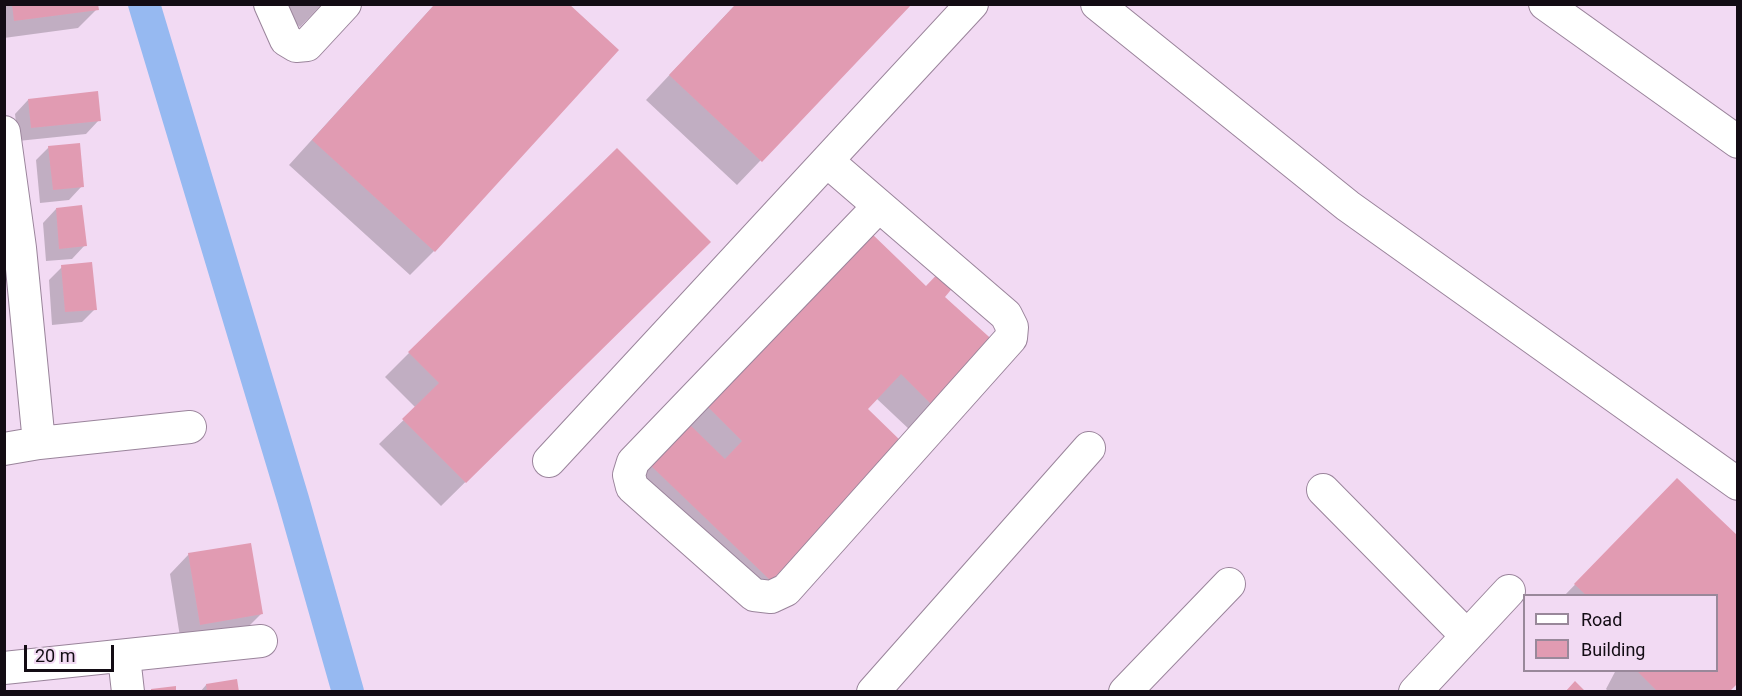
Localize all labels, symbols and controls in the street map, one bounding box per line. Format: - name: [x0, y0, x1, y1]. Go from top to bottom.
- legend: [1523, 594, 1718, 672]
- text: Road: [1581, 609, 1622, 630]
- scale bar: [27, 633, 117, 671]
- text: Building: [1581, 639, 1645, 660]
- text: 20 m: [35, 645, 75, 666]

